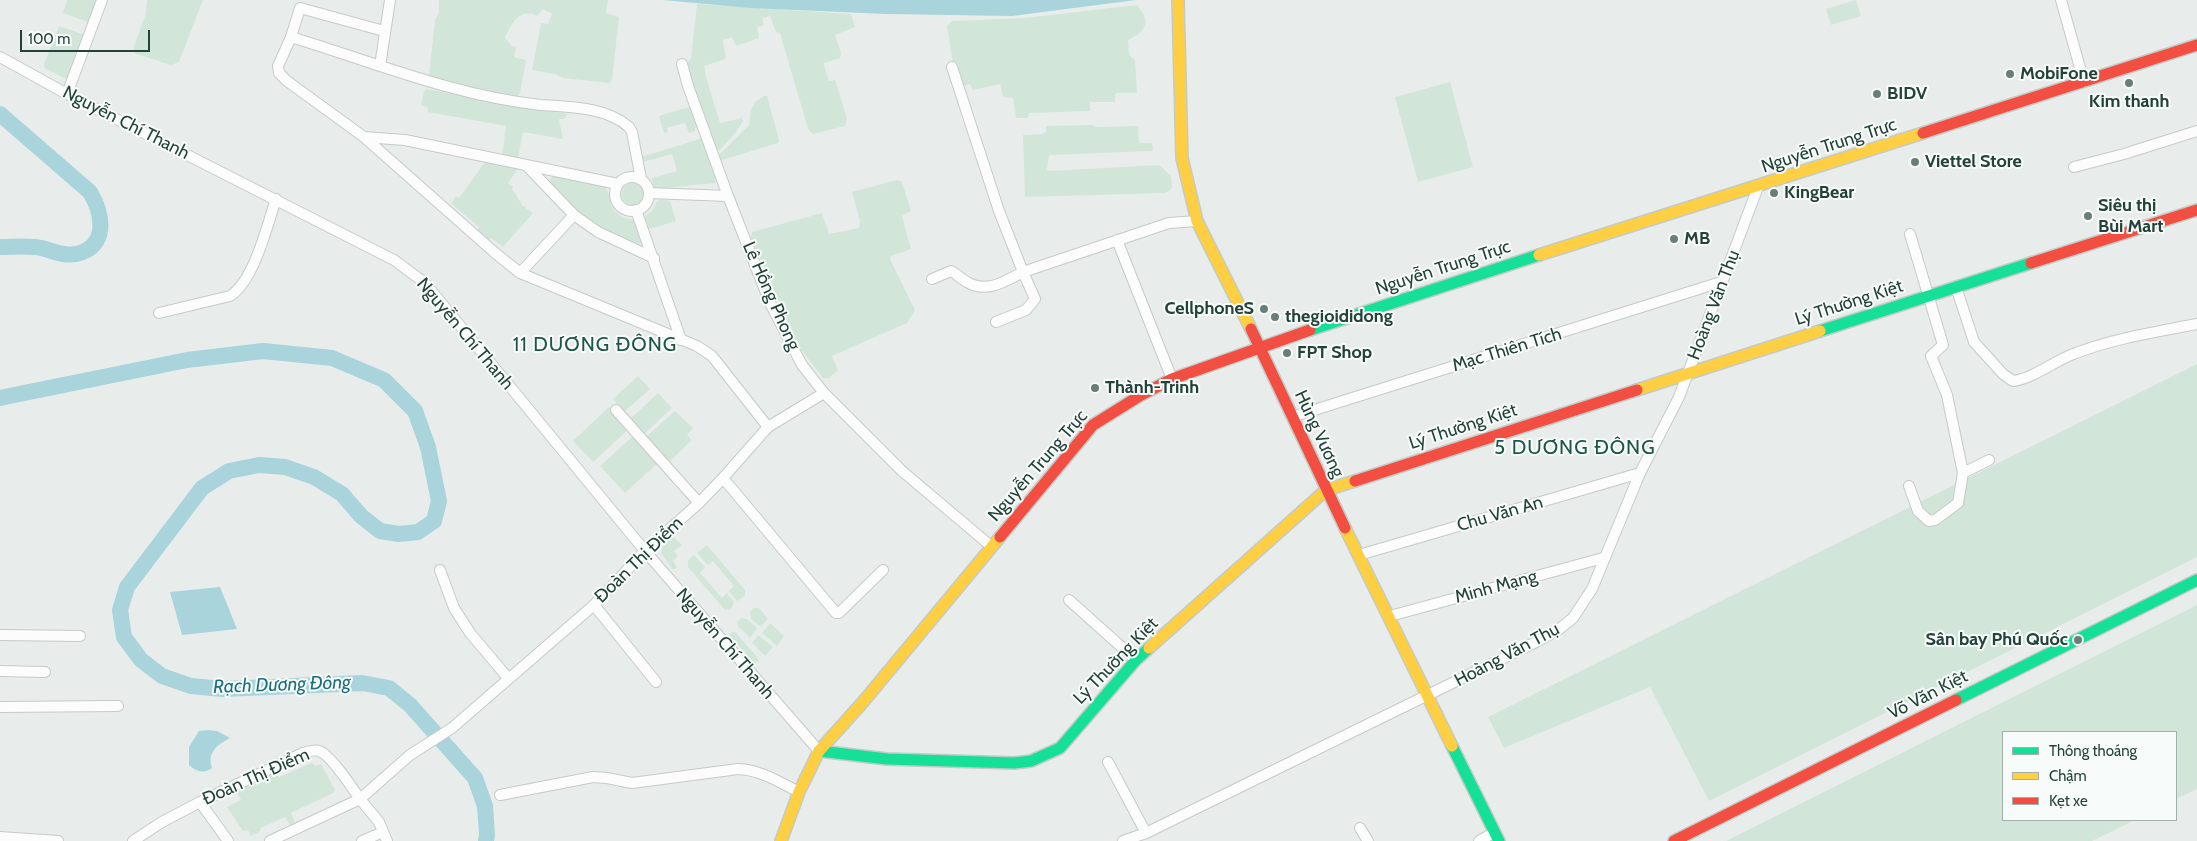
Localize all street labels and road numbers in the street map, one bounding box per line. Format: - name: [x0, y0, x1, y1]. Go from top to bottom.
- street label: Nguyễn Chí Thanh: [59, 82, 193, 164]
- street label: Nguyễn Trung Trực: [1759, 114, 1899, 178]
- street label: Nguyễn Trung Trực: [1373, 236, 1513, 300]
- street label: Lê Hồng Phong: [737, 238, 805, 354]
- street label: Hoàng Văn Thụ: [1683, 247, 1745, 363]
- street label: Nguyễn Chí Thanh: [412, 274, 518, 394]
- street label: Lý Thường Kiệt: [1792, 275, 1906, 331]
- street label: Mạc Thiên Tích: [1450, 323, 1564, 377]
- street label: Hùng Vương: [1289, 387, 1349, 481]
- street label: Lý Thường Kiệt: [1406, 399, 1520, 455]
- street label: Nguyễn Trung Trực: [984, 406, 1092, 526]
- street label: Chu Văn An: [1454, 491, 1546, 537]
- street label: Đoàn Thị Điểm: [590, 512, 688, 608]
- street label: Minh Mạng: [1452, 566, 1540, 608]
- street label: Nguyễn Chí Thanh: [671, 584, 779, 704]
- street label: Lý Thường Kiệt: [1069, 613, 1163, 709]
- street label: Hoàng Văn Thụ: [1451, 618, 1563, 692]
- street label: Võ Văn Kiệt: [1885, 666, 1971, 724]
- street label: Đoàn Thị Điểm: [199, 744, 313, 810]

